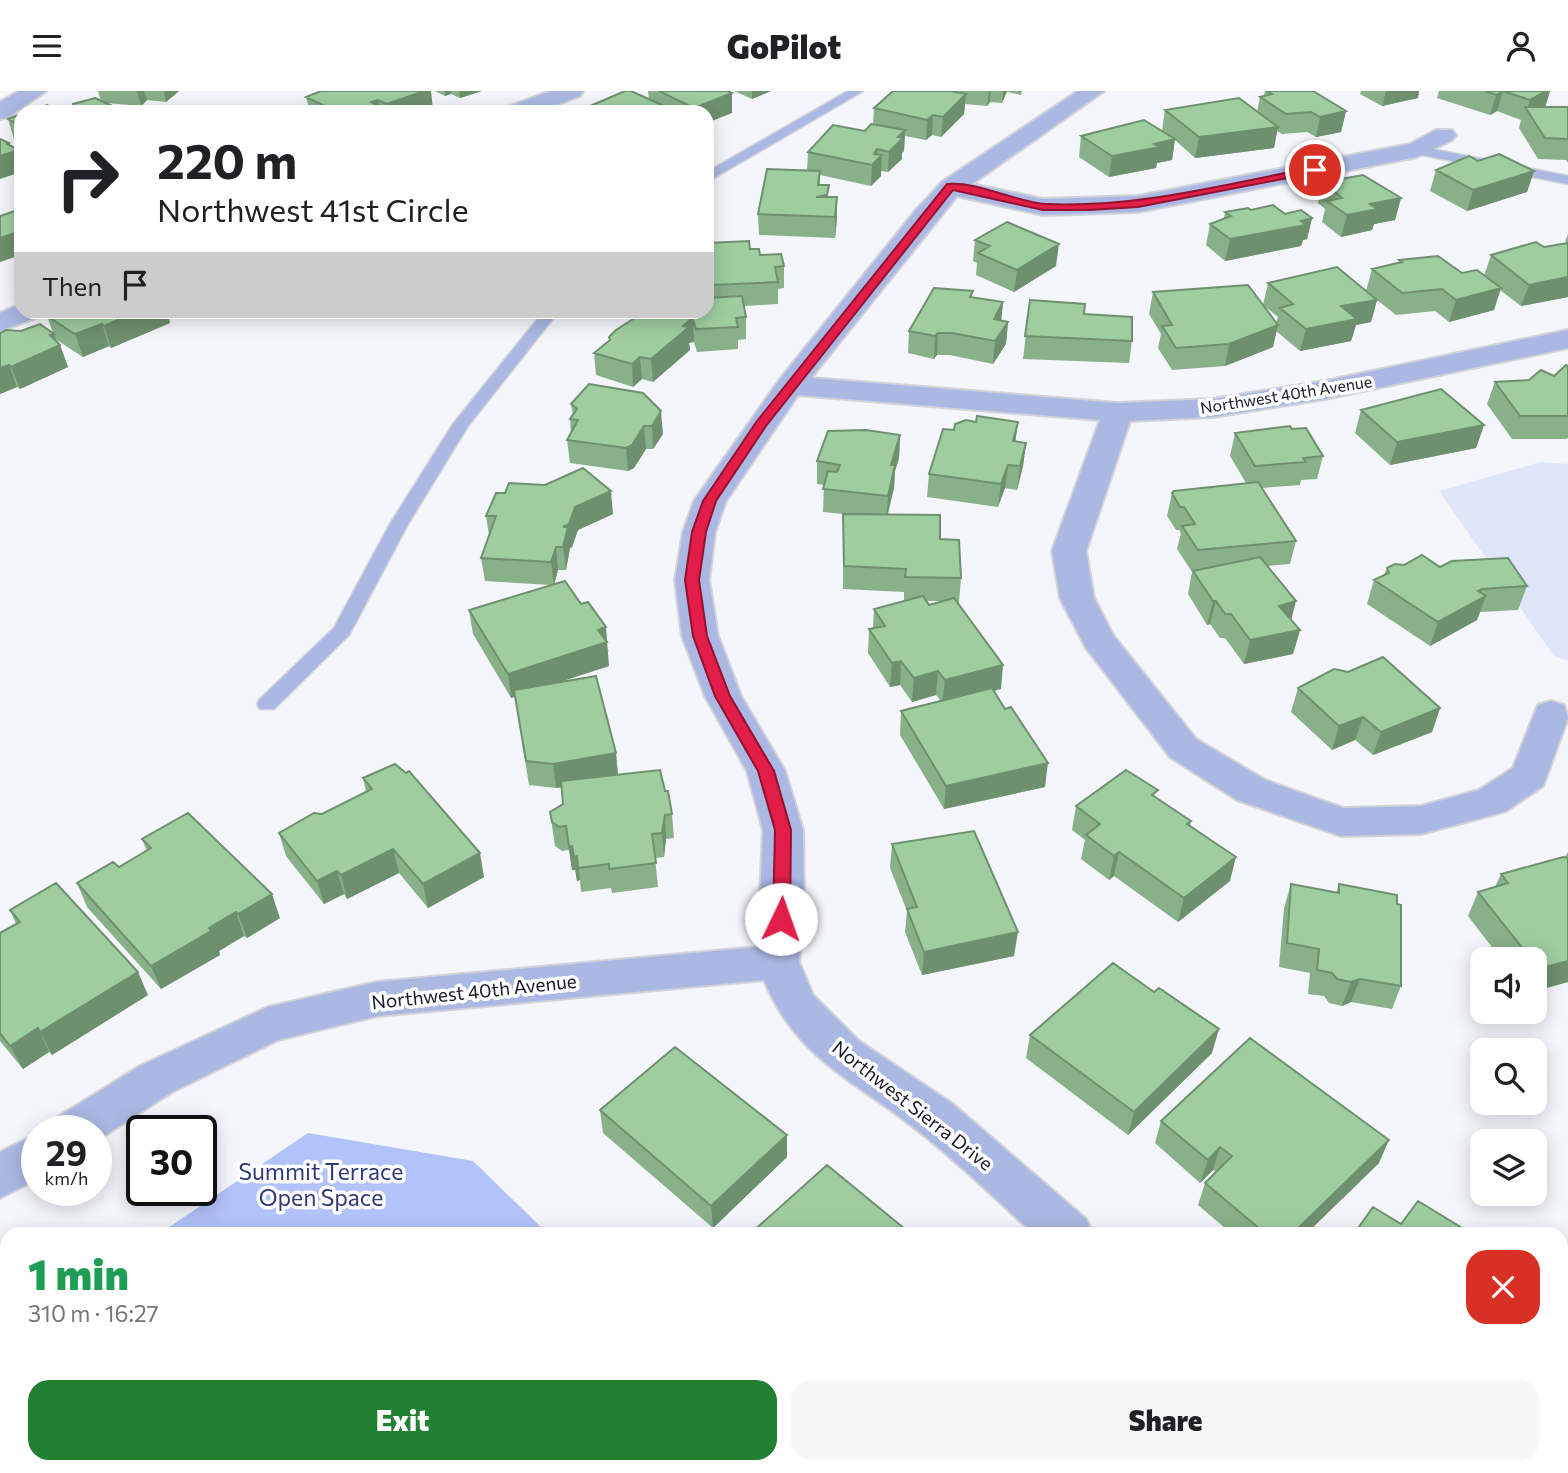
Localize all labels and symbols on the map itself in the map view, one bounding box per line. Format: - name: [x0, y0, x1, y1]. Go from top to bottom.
- pin: [1285, 140, 1345, 200]
- street label: Northwest 40th Avenue: [1199, 371, 1373, 417]
- position arrow: [744, 882, 818, 956]
- street label: Northwest 40th Avenue: [370, 969, 578, 1013]
- street label: Northwest Sierra Drive: [828, 1035, 998, 1175]
- speed limit sign: 30: [126, 1115, 217, 1206]
- park label: Summit Terrace Open Space: [239, 1157, 404, 1211]

